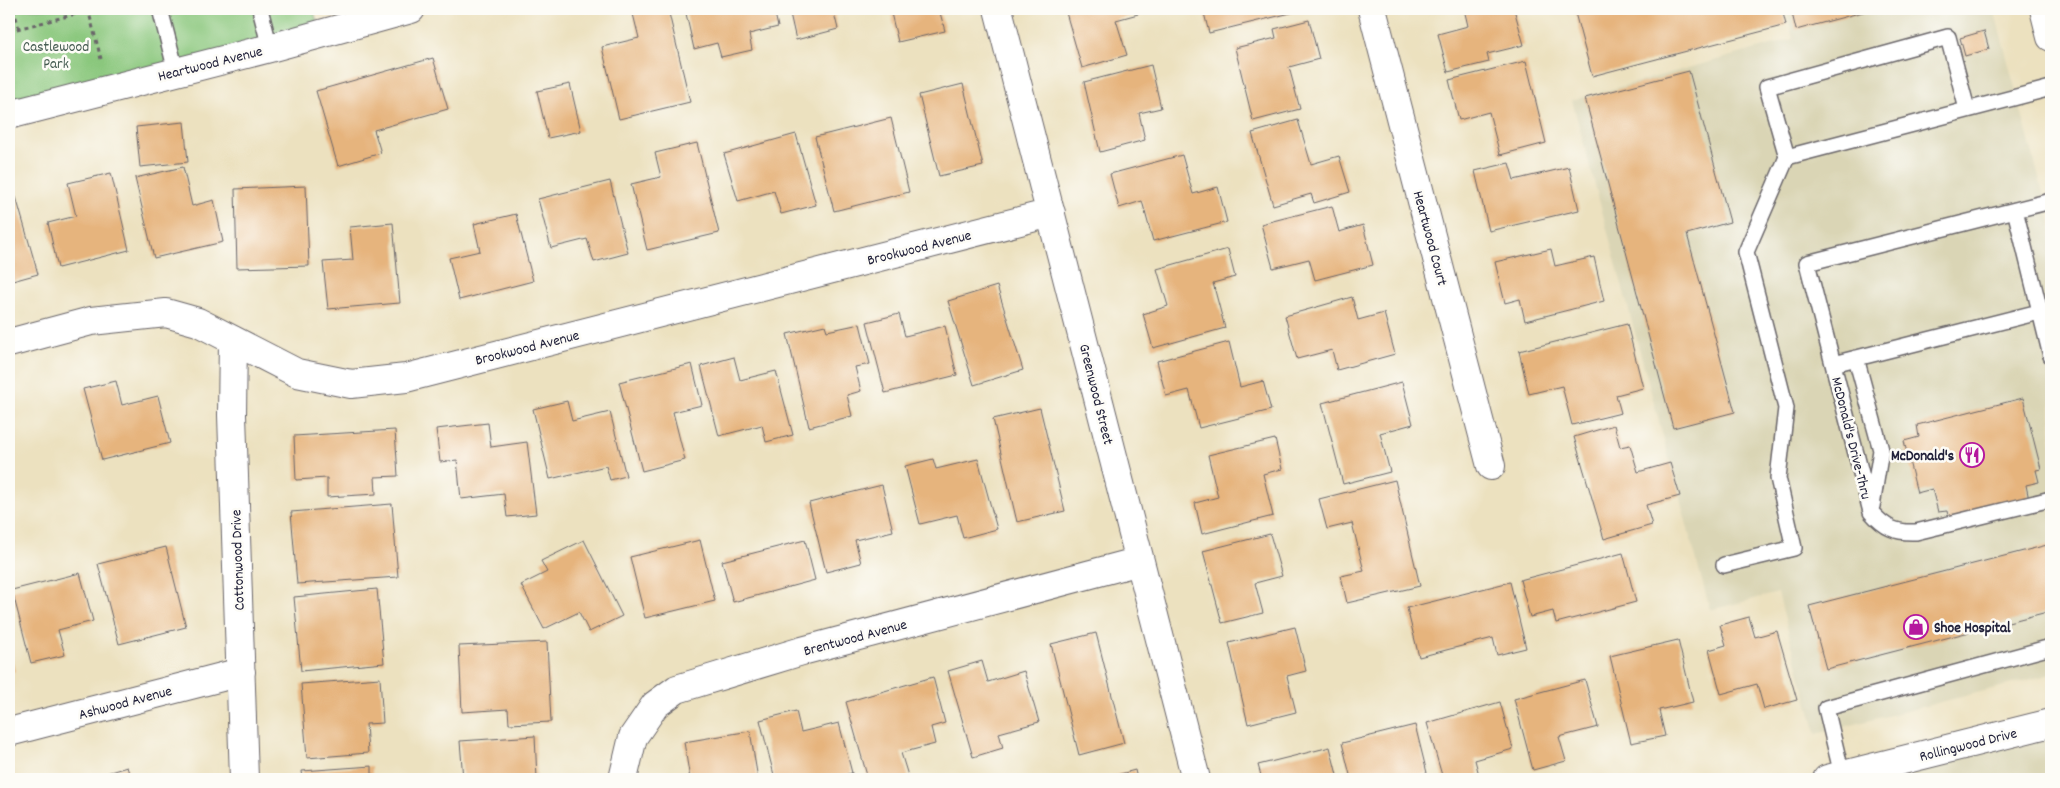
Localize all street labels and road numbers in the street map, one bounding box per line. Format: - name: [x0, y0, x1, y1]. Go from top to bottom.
- street label: Heartwood Avenue: [156, 41, 265, 89]
- street label: Heartwood Court: [1406, 189, 1452, 289]
- street label: Brookwood Avenue: [865, 225, 974, 273]
- street label: Brookwood Avenue: [473, 325, 582, 373]
- street label: Greenwood Street: [1072, 342, 1118, 448]
- street label: McDonald's Drive-Thru: [1824, 375, 1876, 502]
- street label: Cottonwood Drive: [226, 509, 252, 611]
- street label: Brentwood Avenue: [801, 614, 910, 663]
- street label: Ashwood Avenue: [76, 681, 175, 727]
- street label: Rollingwood Drive: [1917, 723, 2020, 769]

